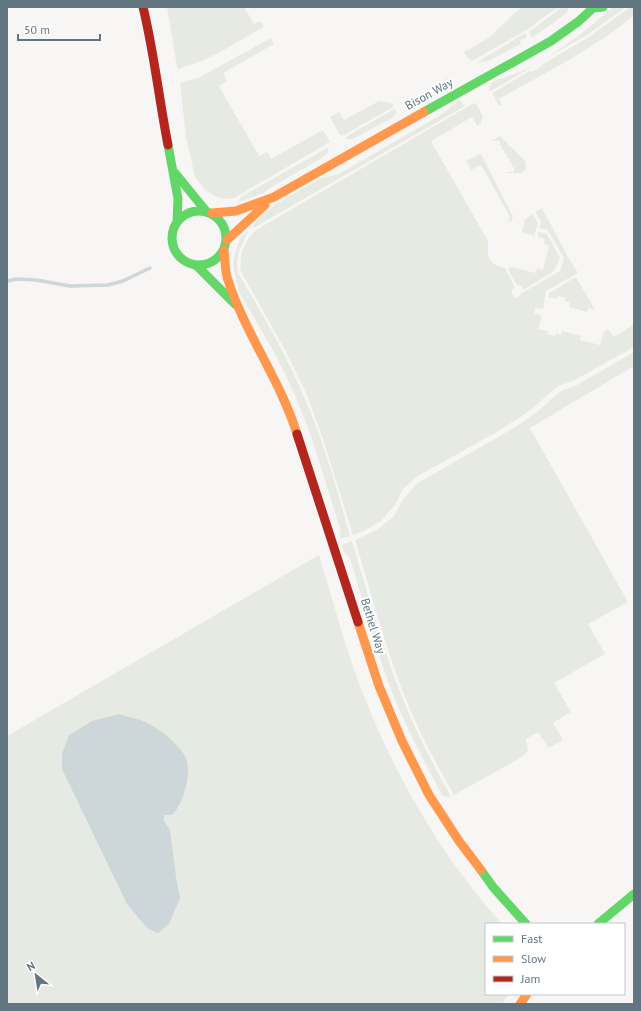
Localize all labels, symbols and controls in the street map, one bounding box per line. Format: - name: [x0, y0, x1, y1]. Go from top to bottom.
- scale bar: [18, 16, 100, 42]
- text: 50 m: [24, 22, 50, 37]
- street label: Bison Way: [402, 74, 456, 113]
- street label: Bethel Way: [358, 596, 389, 656]
- legend: [485, 923, 625, 995]
- text: Fast: [521, 931, 542, 946]
- text: Slow: [521, 951, 546, 966]
- north arrow: [16, 955, 56, 995]
- text: N: [24, 958, 38, 974]
- text: Jam: [520, 971, 540, 986]

